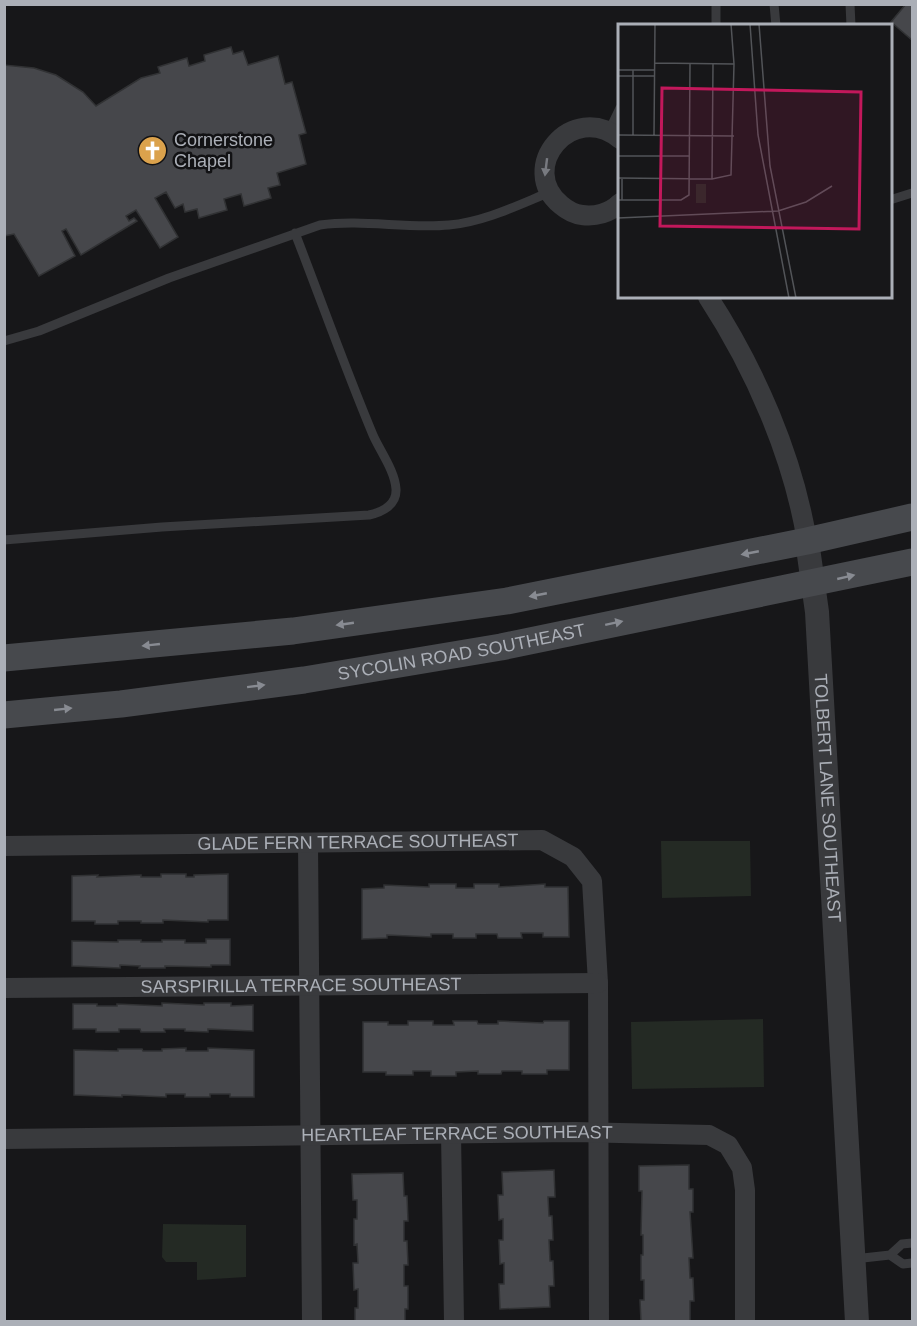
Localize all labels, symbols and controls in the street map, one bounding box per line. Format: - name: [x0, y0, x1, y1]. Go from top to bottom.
- inset map: [618, 24, 893, 298]
- place label: Cornerstone Chapel: [174, 130, 273, 171]
- church icon: Cornerstone Chapel: [137, 134, 169, 166]
- one-way arrow: [542, 158, 551, 177]
- one-way arrow: [740, 549, 759, 558]
- one-way arrow: [837, 571, 855, 581]
- one-way arrow: [528, 591, 547, 600]
- one-way arrow: [604, 618, 623, 627]
- one-way arrow: [335, 619, 354, 628]
- street label: SYCOLIN ROAD SOUTHEAST: [336, 620, 587, 684]
- one-way arrow: [142, 640, 161, 650]
- street label: TOLBERT LANE SOUTHEAST: [810, 673, 844, 923]
- one-way arrow: [247, 682, 266, 691]
- one-way arrow: [53, 704, 72, 714]
- street label: GLADE FERN TERRACE SOUTHEAST: [197, 830, 519, 854]
- street label: SARSPIRILLA TERRACE SOUTHEAST: [140, 974, 462, 997]
- street label: HEARTLEAF TERRACE SOUTHEAST: [301, 1122, 613, 1145]

